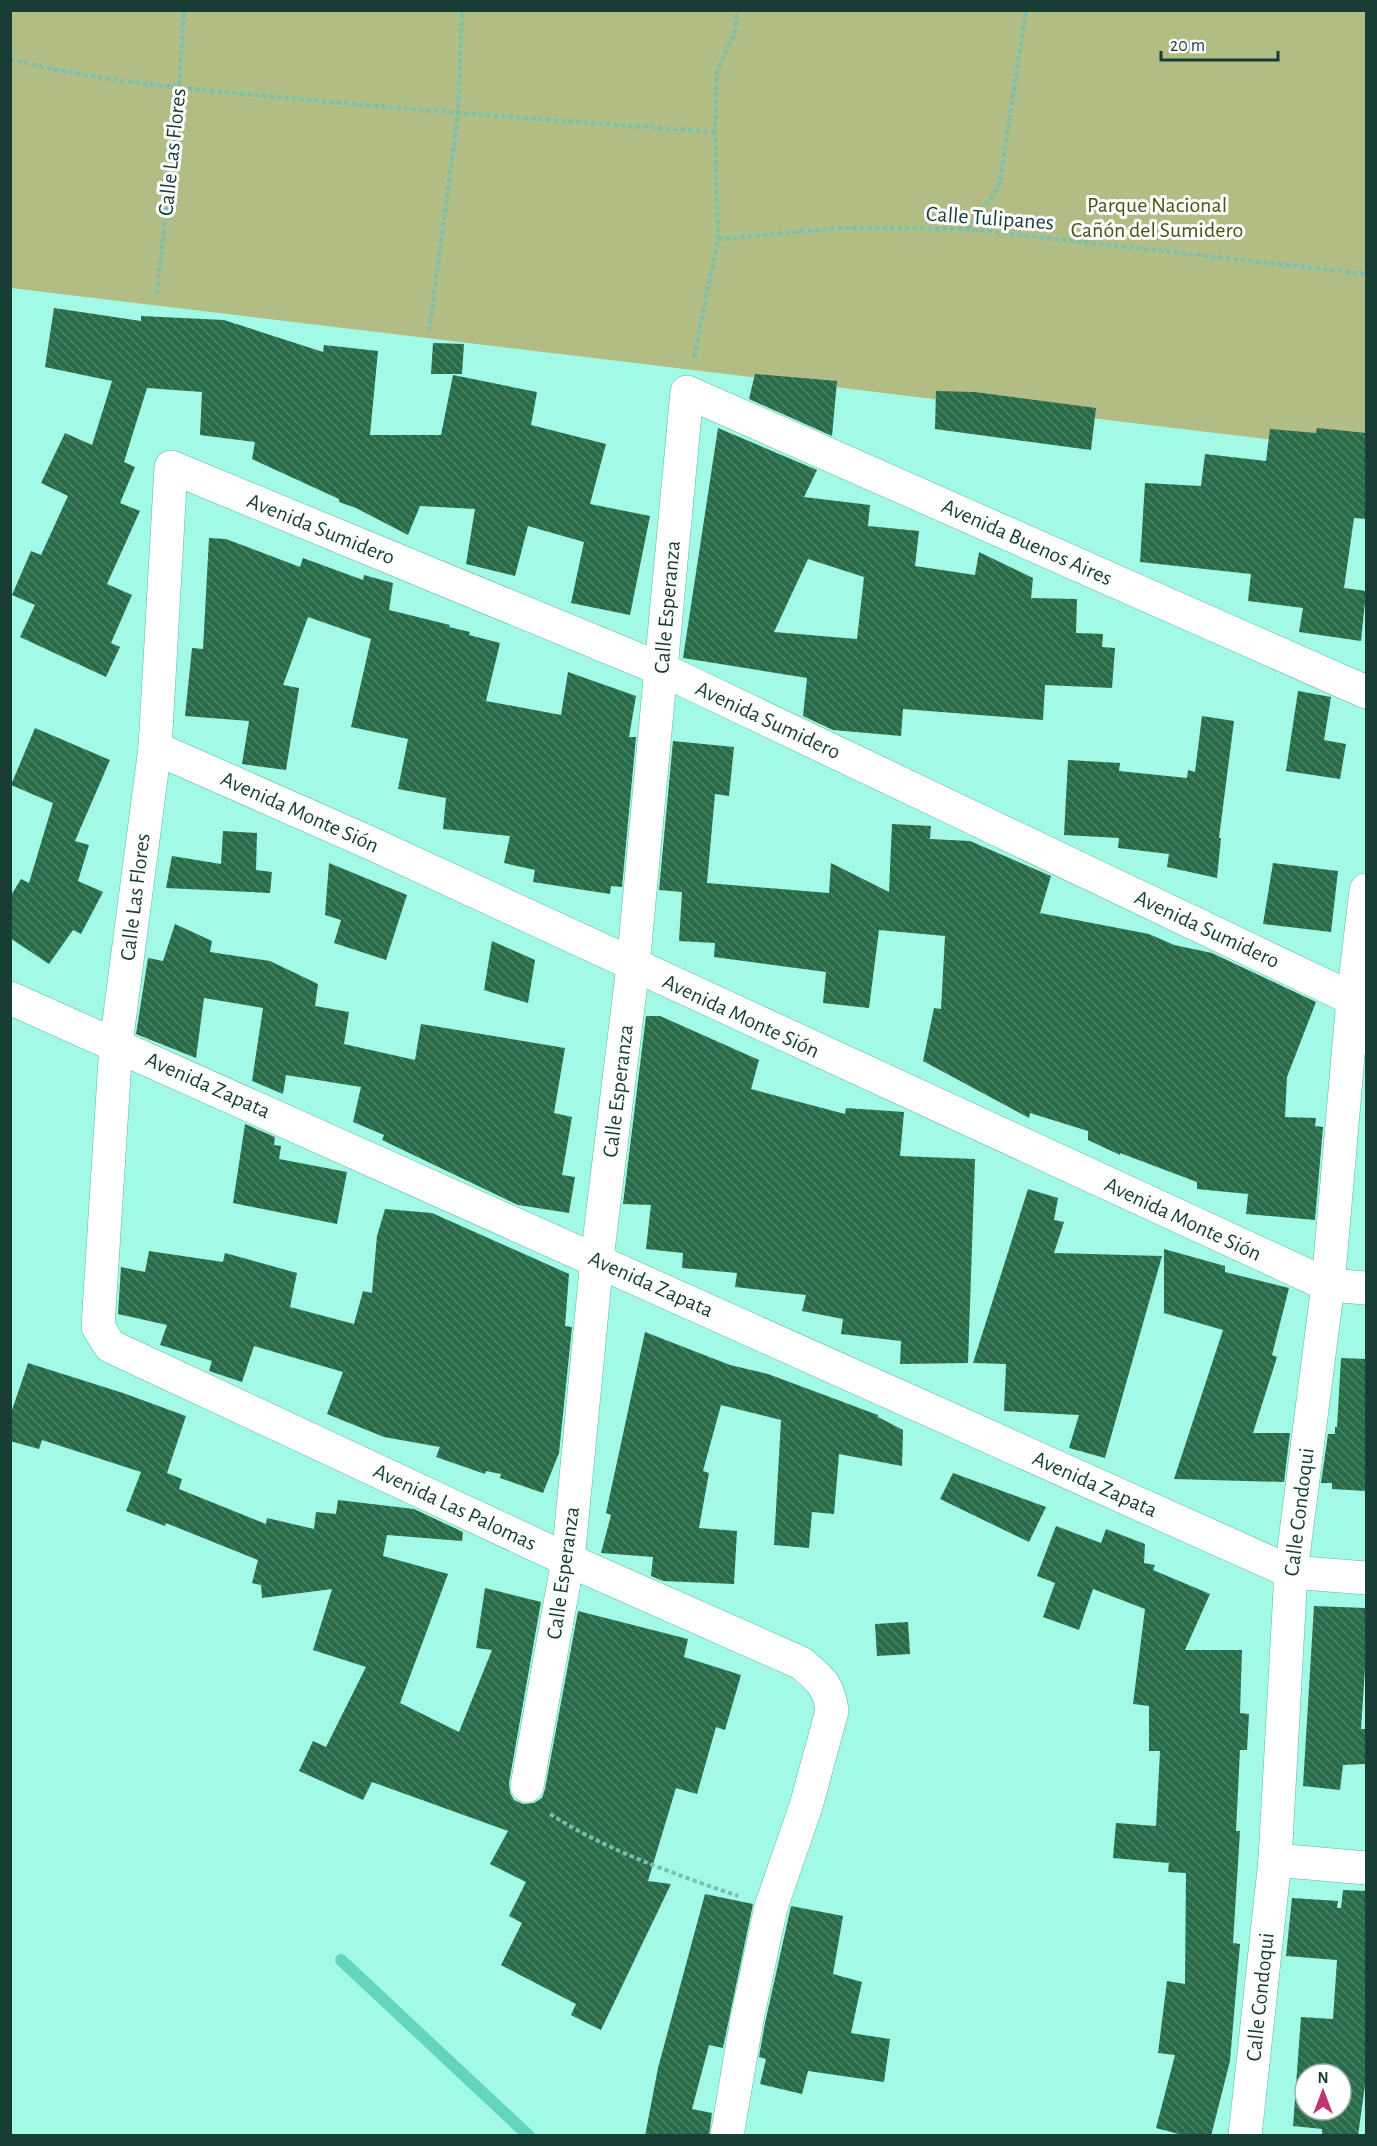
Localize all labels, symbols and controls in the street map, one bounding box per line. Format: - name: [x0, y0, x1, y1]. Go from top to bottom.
- scale bar: [1161, 24, 1278, 62]
- text: 20 m: [1170, 37, 1205, 55]
- street label: Calle Las Flores: [154, 87, 190, 217]
- park label: Parque Nacional Cañón del Sumidero: [1071, 194, 1243, 241]
- street label: Calle Tulipanes: [925, 203, 1055, 233]
- street label: Avenida Sumidero: [244, 489, 398, 569]
- street label: Avenida Buenos Aires: [939, 495, 1115, 589]
- street label: Calle Esperanza: [650, 539, 684, 675]
- street label: Avenida Sumidero: [692, 677, 844, 763]
- street label: Avenida Monte Sión: [218, 767, 382, 857]
- street label: Calle Las Flores: [116, 832, 154, 962]
- street label: Avenida Sumidero: [1131, 886, 1283, 972]
- street label: Avenida Monte Sión: [659, 970, 823, 1062]
- street label: Calle Esperanza: [599, 1023, 637, 1159]
- street label: Avenida Zapata: [142, 1048, 274, 1122]
- street label: Avenida Monte Sión: [1101, 1173, 1265, 1265]
- street label: Avenida Zapata: [585, 1247, 717, 1321]
- street label: Avenida Zapata: [1029, 1447, 1161, 1521]
- street label: Calle Condoqui: [1280, 1447, 1318, 1577]
- street label: Avenida Las Palomas: [370, 1460, 540, 1554]
- street label: Calle Esperanza: [543, 1505, 583, 1641]
- street label: Calle Condoqui: [1242, 1932, 1278, 2062]
- north arrow: [1293, 2062, 1353, 2122]
- text: N: [1317, 2070, 1329, 2086]

